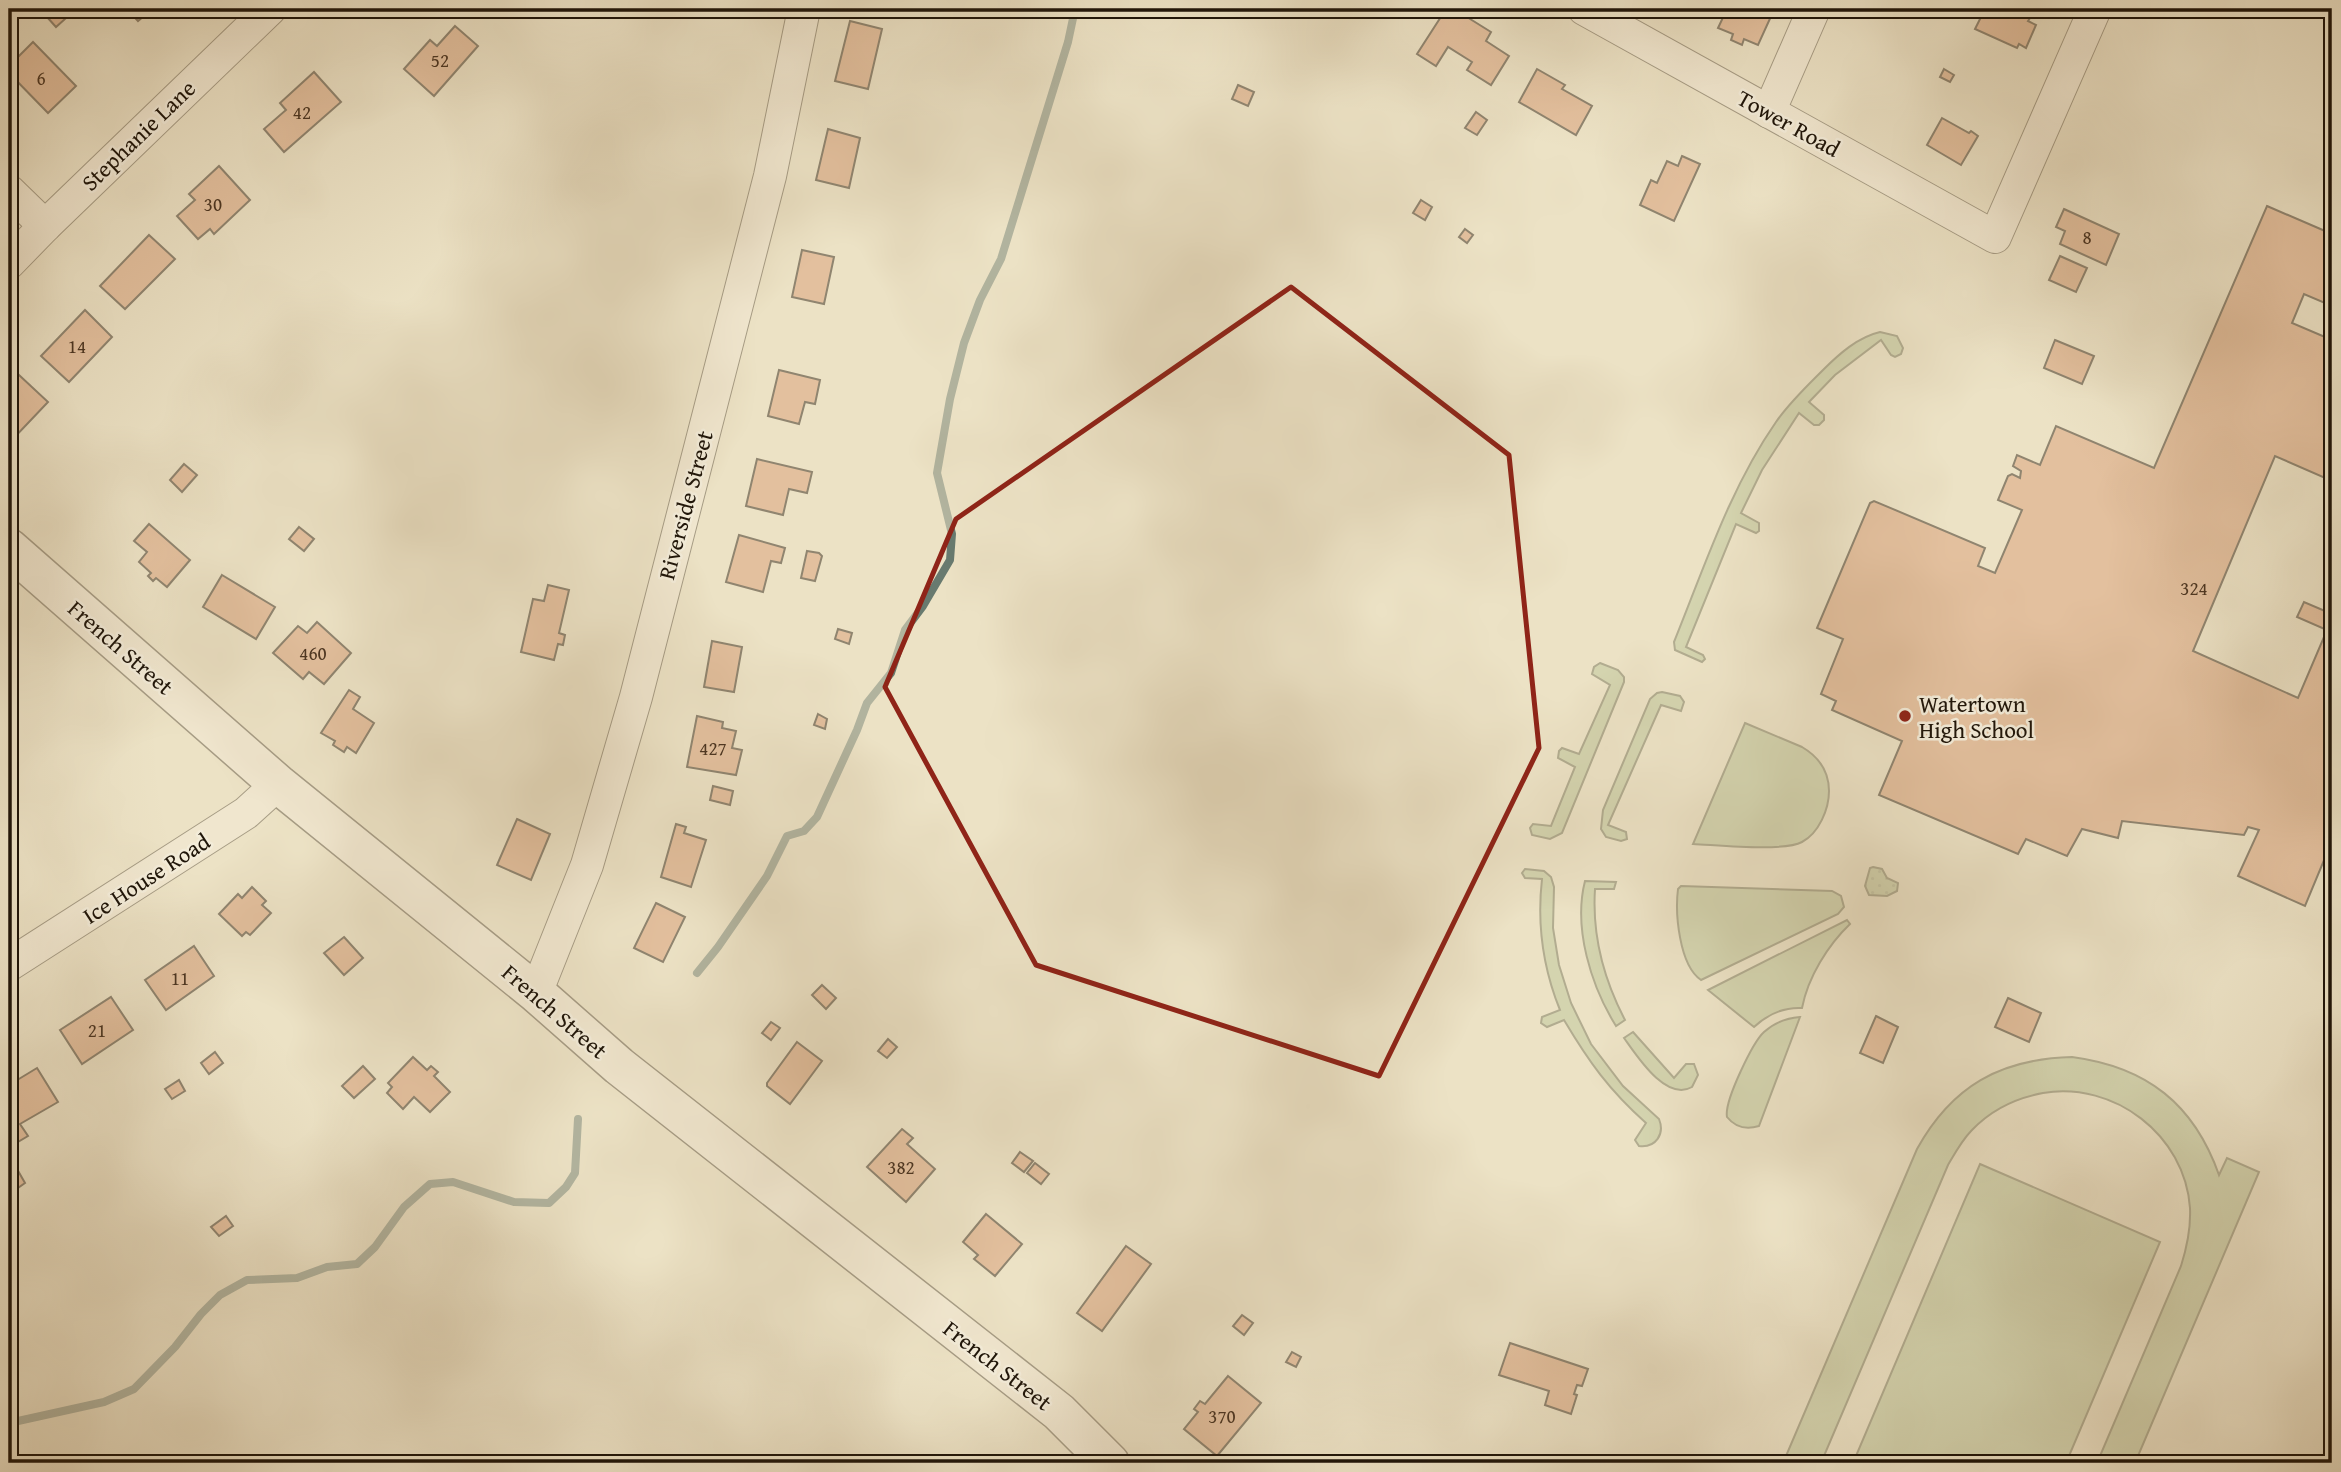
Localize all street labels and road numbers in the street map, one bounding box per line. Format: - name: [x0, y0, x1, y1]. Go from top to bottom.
- street label: Stephanie Lane: [74, 72, 202, 198]
- street label: Tower Road: [1732, 81, 1847, 165]
- street label: Riverside Street: [649, 427, 721, 583]
- street label: French Street: [61, 592, 181, 702]
- street label: Ice House Road: [76, 824, 217, 932]
- street label: French Street: [495, 956, 615, 1066]
- street label: French Street: [937, 1312, 1059, 1418]

